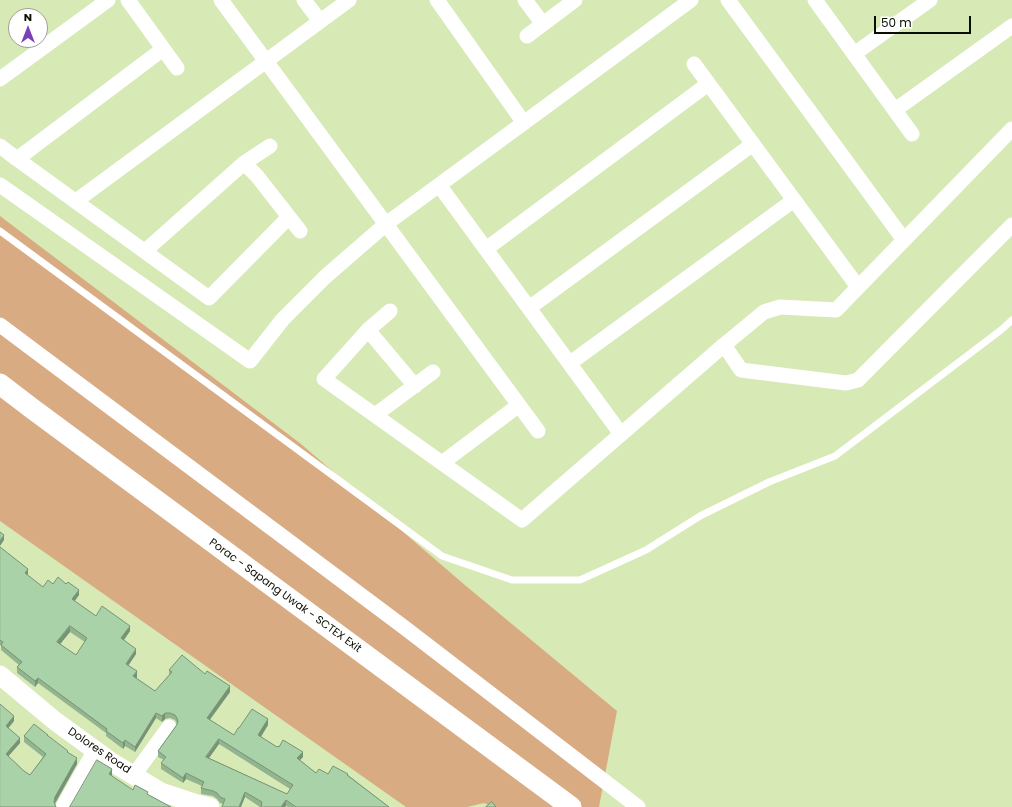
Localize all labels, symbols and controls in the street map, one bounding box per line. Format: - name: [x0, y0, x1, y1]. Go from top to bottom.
- north arrow: [8, 8, 48, 48]
- scale bar: [876, 8, 973, 34]
- text: N: [24, 9, 32, 25]
- text: 50 m: [881, 14, 912, 31]
- street label: Porac - Sapang Uwak - SCTEX Exit: [206, 536, 364, 656]
- street label: Dolores Road: [65, 725, 133, 777]

